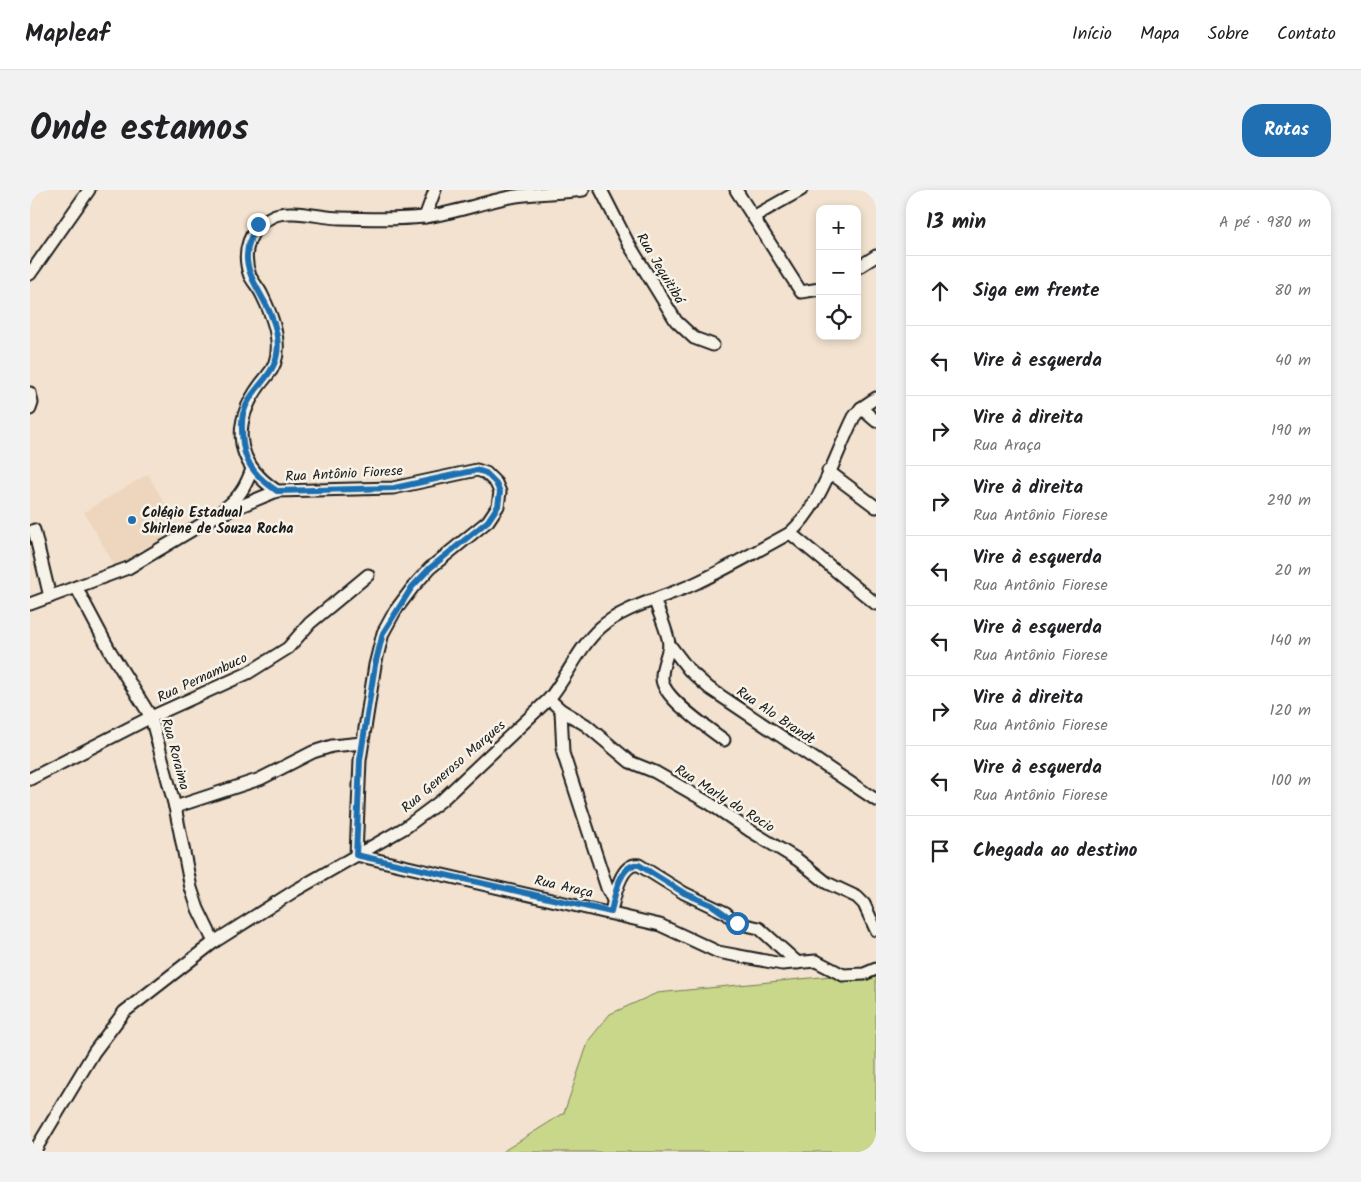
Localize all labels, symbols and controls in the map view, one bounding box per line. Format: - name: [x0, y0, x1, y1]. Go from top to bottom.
- text: Mapleaf: [25, 15, 109, 54]
- text: Início: [1072, 20, 1112, 49]
- text: Mapa: [1140, 20, 1180, 49]
- text: Sobre: [1208, 20, 1249, 49]
- text: Contato: [1277, 20, 1336, 49]
- text: Onde estamos: [30, 102, 249, 158]
- button: Rotas: [1242, 104, 1331, 157]
- map controls: [816, 205, 861, 340]
- button: +: [816, 205, 861, 250]
- text: 13 min: [926, 206, 986, 239]
- text: A pé · 980 m: [1219, 210, 1311, 235]
- route end: [247, 213, 270, 236]
- street label: Rua Jequitibá: [630, 229, 691, 309]
- button: −: [816, 250, 861, 295]
- text: Siga em frente: [973, 276, 1100, 306]
- icon: ahead: [926, 277, 954, 305]
- text: 80 m: [1274, 278, 1311, 303]
- button: locate: [816, 295, 861, 340]
- text: Vire à esquerda: [973, 346, 1102, 376]
- icon: left: [926, 347, 954, 375]
- text: 40 m: [1275, 348, 1311, 373]
- text: Vire à direita: [973, 403, 1083, 433]
- icon: right: [926, 417, 954, 445]
- text: 190 m: [1271, 418, 1311, 443]
- text: Rua Araça: [973, 433, 1041, 458]
- street label: Rua Antônio Fiorese: [285, 460, 404, 488]
- text: Vire à direita: [973, 473, 1083, 503]
- icon: right: [926, 487, 954, 515]
- text: 290 m: [1267, 488, 1311, 513]
- place label: Colégio Estadual Shirlene de Souza Rocha: [142, 502, 293, 540]
- text: Rua Antônio Fiorese: [973, 503, 1108, 528]
- marker: Colégio Estadual Shirlene de Souza Rocha: [126, 514, 138, 526]
- text: Vire à esquerda: [973, 543, 1102, 573]
- icon: left: [926, 557, 954, 585]
- text: 20 m: [1275, 558, 1311, 583]
- text: Rua Antônio Fiorese: [973, 573, 1108, 598]
- text: Vire à esquerda: [973, 613, 1102, 643]
- icon: left: [926, 627, 954, 655]
- text: 140 m: [1270, 628, 1311, 653]
- text: Rua Antônio Fiorese: [973, 643, 1108, 668]
- street label: Rua Pernambuco: [154, 647, 251, 708]
- street label: Rua Alo Brandt: [732, 681, 820, 751]
- text: Vire à direita: [973, 683, 1083, 713]
- icon: right: [926, 697, 954, 725]
- text: 120 m: [1270, 698, 1311, 723]
- text: Rua Antônio Fiorese: [973, 713, 1108, 738]
- street label: Rua Generoso Marques: [396, 715, 511, 819]
- street label: Rua Roraima: [155, 716, 195, 793]
- text: Vire à esquerda: [973, 753, 1102, 783]
- street label: Rua Marly do Rocio: [670, 759, 779, 838]
- icon: left: [926, 767, 954, 795]
- text: 100 m: [1271, 768, 1311, 793]
- text: Rua Antônio Fiorese: [973, 783, 1108, 808]
- text: Chegada ao destino: [973, 836, 1138, 866]
- icon: arrive: [926, 837, 954, 865]
- street label: Rua Araça: [532, 870, 595, 904]
- route start: [726, 912, 749, 935]

